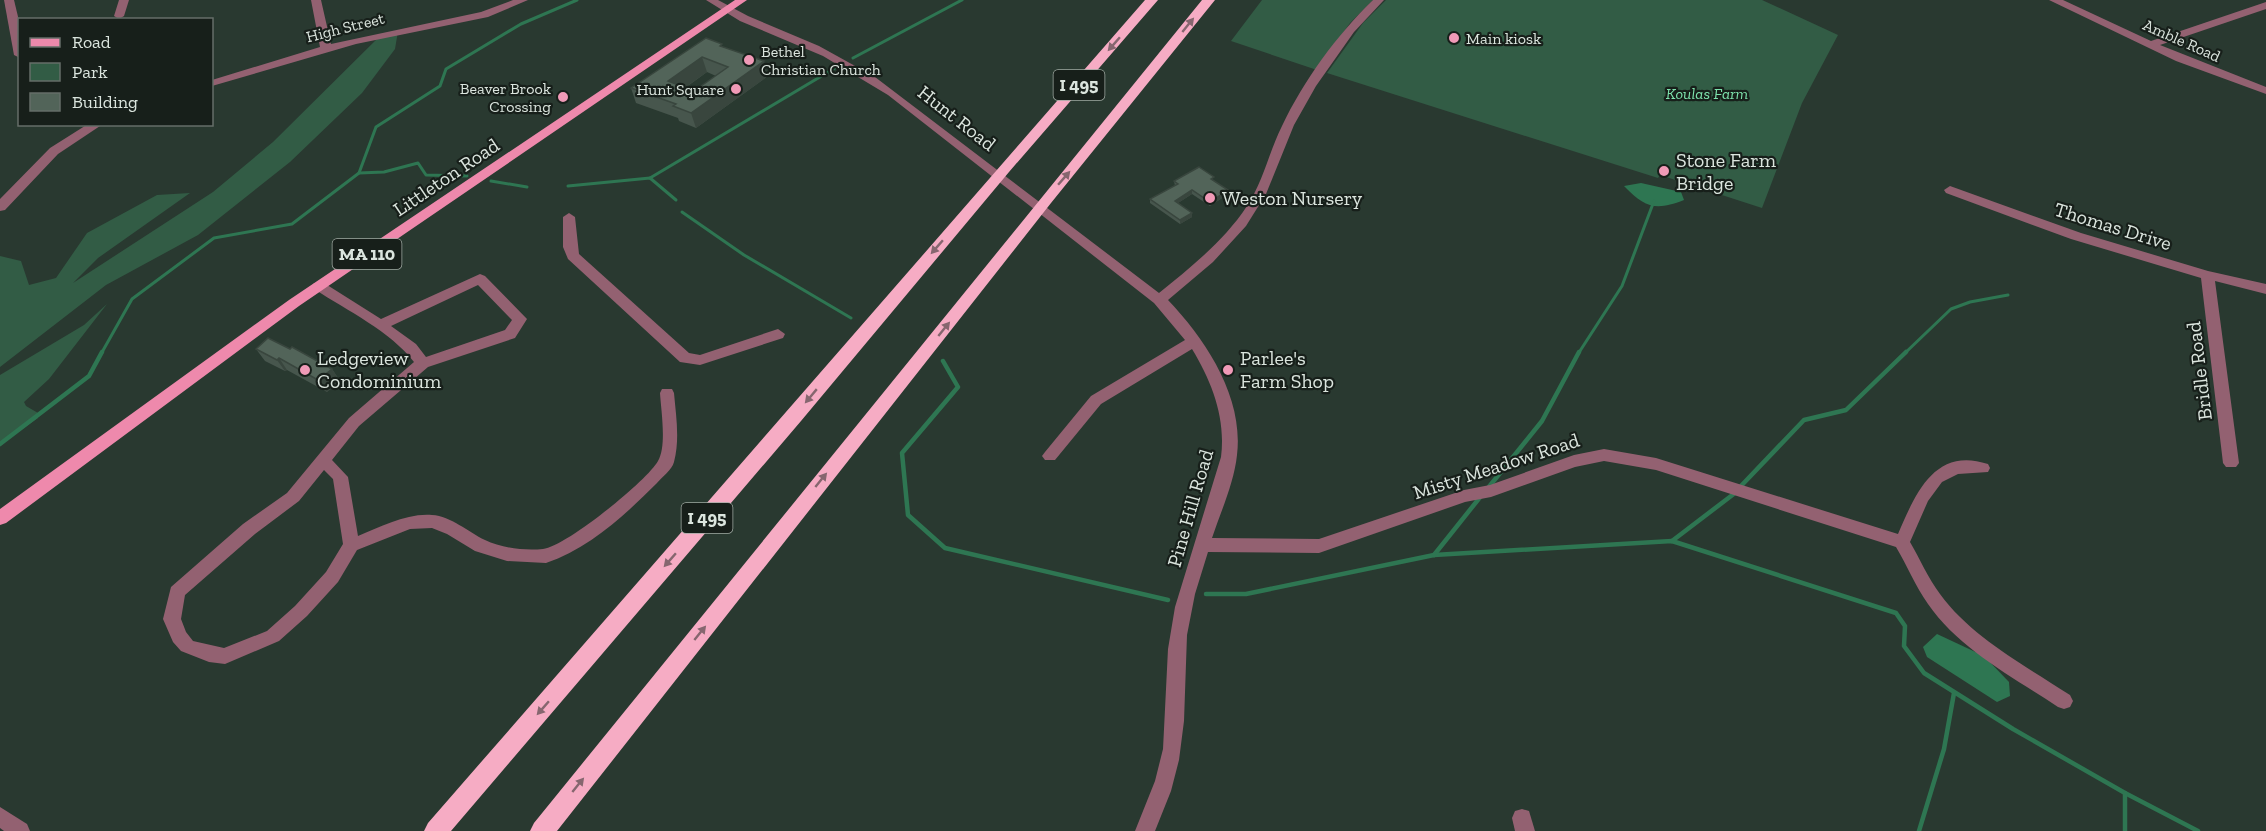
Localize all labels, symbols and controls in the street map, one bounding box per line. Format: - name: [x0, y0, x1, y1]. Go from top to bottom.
- street label: High Street: [304, 9, 386, 46]
- street label: Amble Road: [2140, 15, 2224, 66]
- one-way arrow: [1182, 17, 1195, 33]
- legend: [18, 18, 213, 126]
- place label: Main kiosk: [1466, 29, 1542, 48]
- text: Road: [72, 31, 111, 53]
- marker: Main kiosk: [1447, 31, 1461, 45]
- one-way arrow: [1108, 36, 1121, 51]
- place label: Bethel Christian Church: [761, 42, 881, 79]
- marker: Bethel Christian Church: [742, 53, 756, 67]
- text: Park: [72, 61, 108, 83]
- road number: I 495: [1054, 70, 1104, 100]
- place label: Beaver Brook Crossing: [460, 79, 552, 116]
- place label: Hunt Square: [637, 80, 724, 99]
- street label: Hunt Road: [913, 80, 1001, 156]
- marker: Hunt Square: [729, 82, 743, 96]
- park label: Koulas Farm: [1666, 84, 1749, 103]
- marker: Beaver Brook Crossing: [556, 90, 570, 104]
- text: Building: [72, 91, 138, 113]
- street label: Littleton Road: [388, 133, 504, 221]
- place label: Stone Farm Bridge: [1676, 148, 1777, 195]
- marker: Stone Farm Bridge: [1657, 164, 1671, 178]
- one-way arrow: [1058, 170, 1071, 186]
- place label: Weston Nursery: [1222, 186, 1363, 210]
- marker: Weston Nursery: [1203, 191, 1217, 205]
- street label: Thomas Drive: [2052, 197, 2174, 255]
- road number: MA 110: [332, 239, 401, 269]
- one-way arrow: [930, 240, 944, 255]
- street label: Bridle Road: [2181, 320, 2217, 422]
- one-way arrow: [938, 321, 951, 337]
- place label: Ledgeview Condominium: [317, 346, 442, 393]
- place label: Parlee's Farm Shop: [1240, 346, 1334, 393]
- marker: Ledgeview Condominium: [298, 363, 312, 377]
- marker: Parlee's Farm Shop: [1221, 363, 1235, 377]
- one-way arrow: [806, 389, 818, 404]
- street label: Misty Meadow Road: [1410, 428, 1582, 504]
- street label: Pine Hill Road: [1162, 446, 1218, 570]
- one-way arrow: [815, 472, 828, 488]
- road number: I 495: [682, 503, 732, 533]
- one-way arrow: [664, 552, 677, 567]
- one-way arrow: [693, 625, 706, 641]
- one-way arrow: [537, 700, 550, 715]
- one-way arrow: [572, 777, 585, 793]

